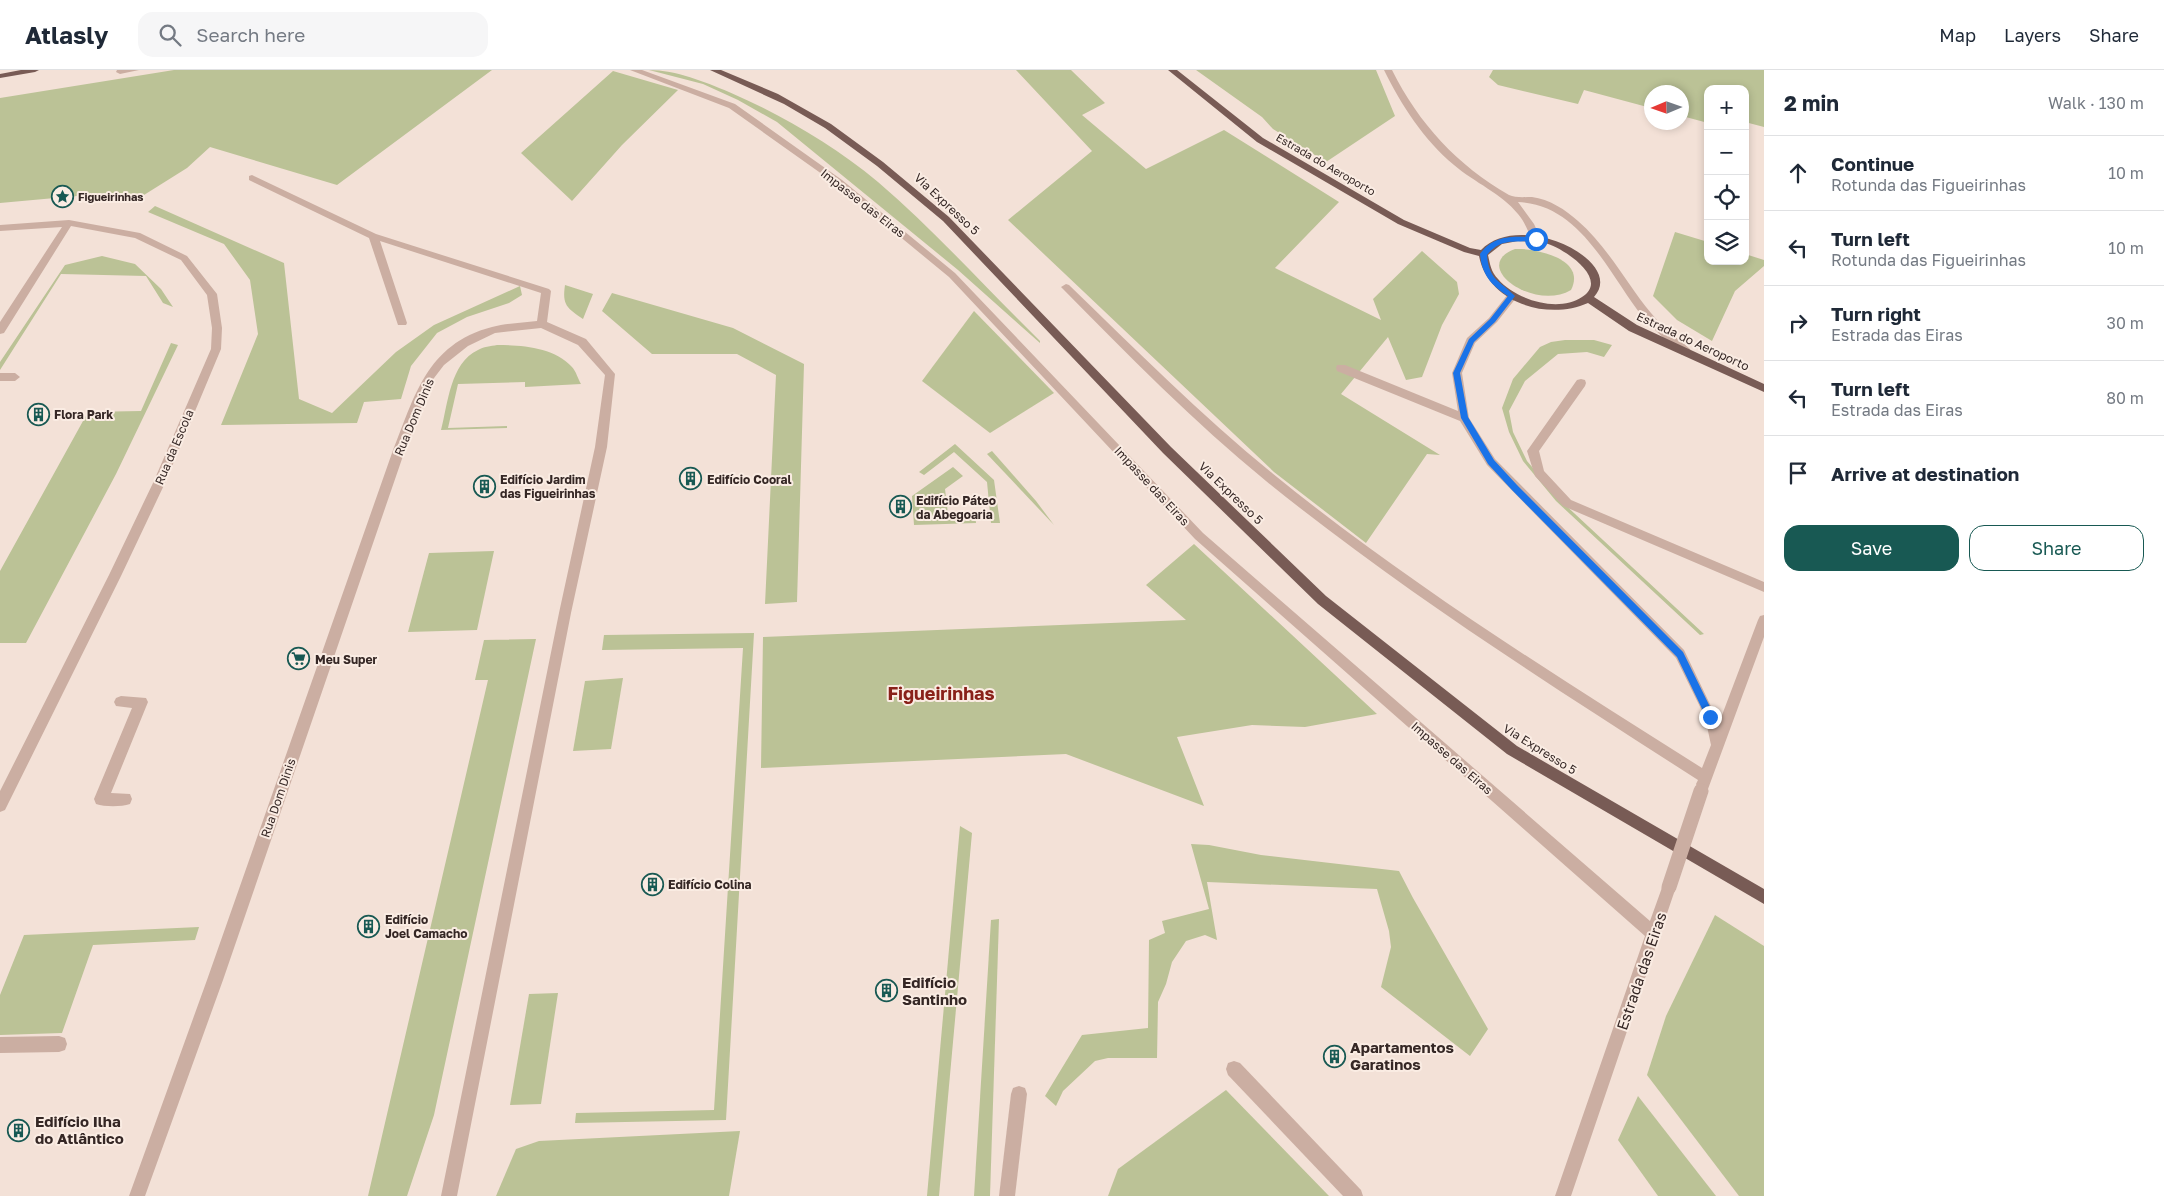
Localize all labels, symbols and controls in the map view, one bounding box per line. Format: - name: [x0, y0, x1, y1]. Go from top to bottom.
- search box: [138, 12, 488, 57]
- text: Atlasly: [25, 20, 108, 49]
- icon: search: [156, 21, 184, 49]
- text: Search here: [196, 23, 305, 46]
- text: Map: [1939, 24, 1976, 46]
- text: Layers: [2004, 24, 2061, 46]
- text: Share: [2089, 24, 2139, 46]
- north arrow: [1644, 85, 1689, 130]
- map controls: [1704, 85, 1749, 265]
- button: +: [1704, 85, 1749, 130]
- text: 2 min: [1784, 90, 1839, 116]
- text: Walk · 130 m: [2048, 93, 2144, 113]
- street label: Estrada do Aeroporto: [1274, 130, 1378, 198]
- button: −: [1704, 130, 1749, 175]
- text: Continue: [1831, 152, 1914, 175]
- icon: ahead: [1784, 159, 1812, 187]
- text: 10 m: [2108, 163, 2144, 183]
- street label: Impasse das Eiras: [818, 165, 908, 241]
- street label: Via Expresso 5: [911, 170, 983, 238]
- button: locate: [1704, 175, 1749, 220]
- text: Rotunda das Figueirinhas: [1831, 175, 2026, 195]
- place icon: Figueirinhas: [50, 184, 74, 208]
- place label: Figueirinhas: [78, 190, 144, 203]
- button: layers: [1704, 220, 1749, 265]
- text: Turn left: [1831, 227, 1910, 250]
- route start: [1525, 228, 1548, 251]
- icon: left: [1784, 234, 1812, 262]
- text: 10 m: [2108, 238, 2144, 258]
- text: Rotunda das Figueirinhas: [1831, 250, 2026, 270]
- text: Turn right: [1831, 302, 1921, 325]
- street label: Estrada do Aeroporto: [1634, 308, 1752, 374]
- icon: right: [1784, 309, 1812, 337]
- text: 30 m: [2107, 313, 2144, 333]
- text: Estrada das Eiras: [1831, 325, 1963, 345]
- street label: Rua Dom Dinis: [391, 376, 437, 458]
- text: Turn left: [1831, 377, 1910, 400]
- icon: left: [1784, 384, 1812, 412]
- text: 80 m: [2106, 388, 2144, 408]
- text: Estrada das Eiras: [1831, 400, 1963, 420]
- building icon: Flora Park: [26, 402, 50, 426]
- place label: Flora Park: [54, 407, 113, 422]
- street label: Rua da Escola: [151, 407, 197, 487]
- street label: Impasse das Eiras: [1111, 443, 1193, 529]
- street label: Via Expresso 5: [1196, 459, 1266, 528]
- icon: arrive: [1784, 459, 1812, 487]
- text: Arrive at destination: [1831, 462, 2019, 485]
- building icon: Edifício Cooral: [679, 467, 703, 491]
- place label: Edifício Jardim das Figueirinhas: [500, 472, 596, 501]
- place label: Edifício Cooral: [707, 472, 792, 487]
- building icon: Edifício Jardim das Figueirinhas: [472, 474, 496, 498]
- place label: Edifício Páteo da Abegoaria: [916, 493, 996, 522]
- building icon: Edifício Páteo da Abegoaria: [888, 495, 912, 519]
- button: Save: [1784, 525, 1959, 571]
- button: Share: [1969, 525, 2144, 571]
- supermarket icon: Meu Super: [287, 647, 311, 671]
- place label: Meu Super: [315, 652, 378, 667]
- district label: Figueirinhas: [887, 682, 995, 704]
- route end: [1699, 706, 1722, 729]
- street label: Impasse das Eiras: [1408, 719, 1496, 797]
- street label: Via Expresso 5: [1501, 720, 1580, 778]
- street label: Rua Dom Dinis: [257, 756, 299, 840]
- building icon: Edifício Colina: [640, 872, 664, 896]
- place label: Edifício Colina: [668, 877, 751, 892]
- street label: Estrada das Eiras: [1612, 910, 1670, 1032]
- place label: Edifício Joel Camacho: [385, 912, 467, 941]
- building icon: Edifício Joel Camacho: [357, 914, 381, 938]
- place label: Edifício Santinho: [902, 973, 967, 1008]
- building icon: Edifício Santinho: [874, 979, 898, 1003]
- place label: Apartamentos Garatinos: [1350, 1038, 1454, 1073]
- building icon: Apartamentos Garatinos: [1322, 1044, 1346, 1068]
- place label: Edifício Ilha do Atlântico: [35, 1112, 124, 1147]
- building icon: Edifício Ilha do Atlântico: [7, 1118, 31, 1142]

